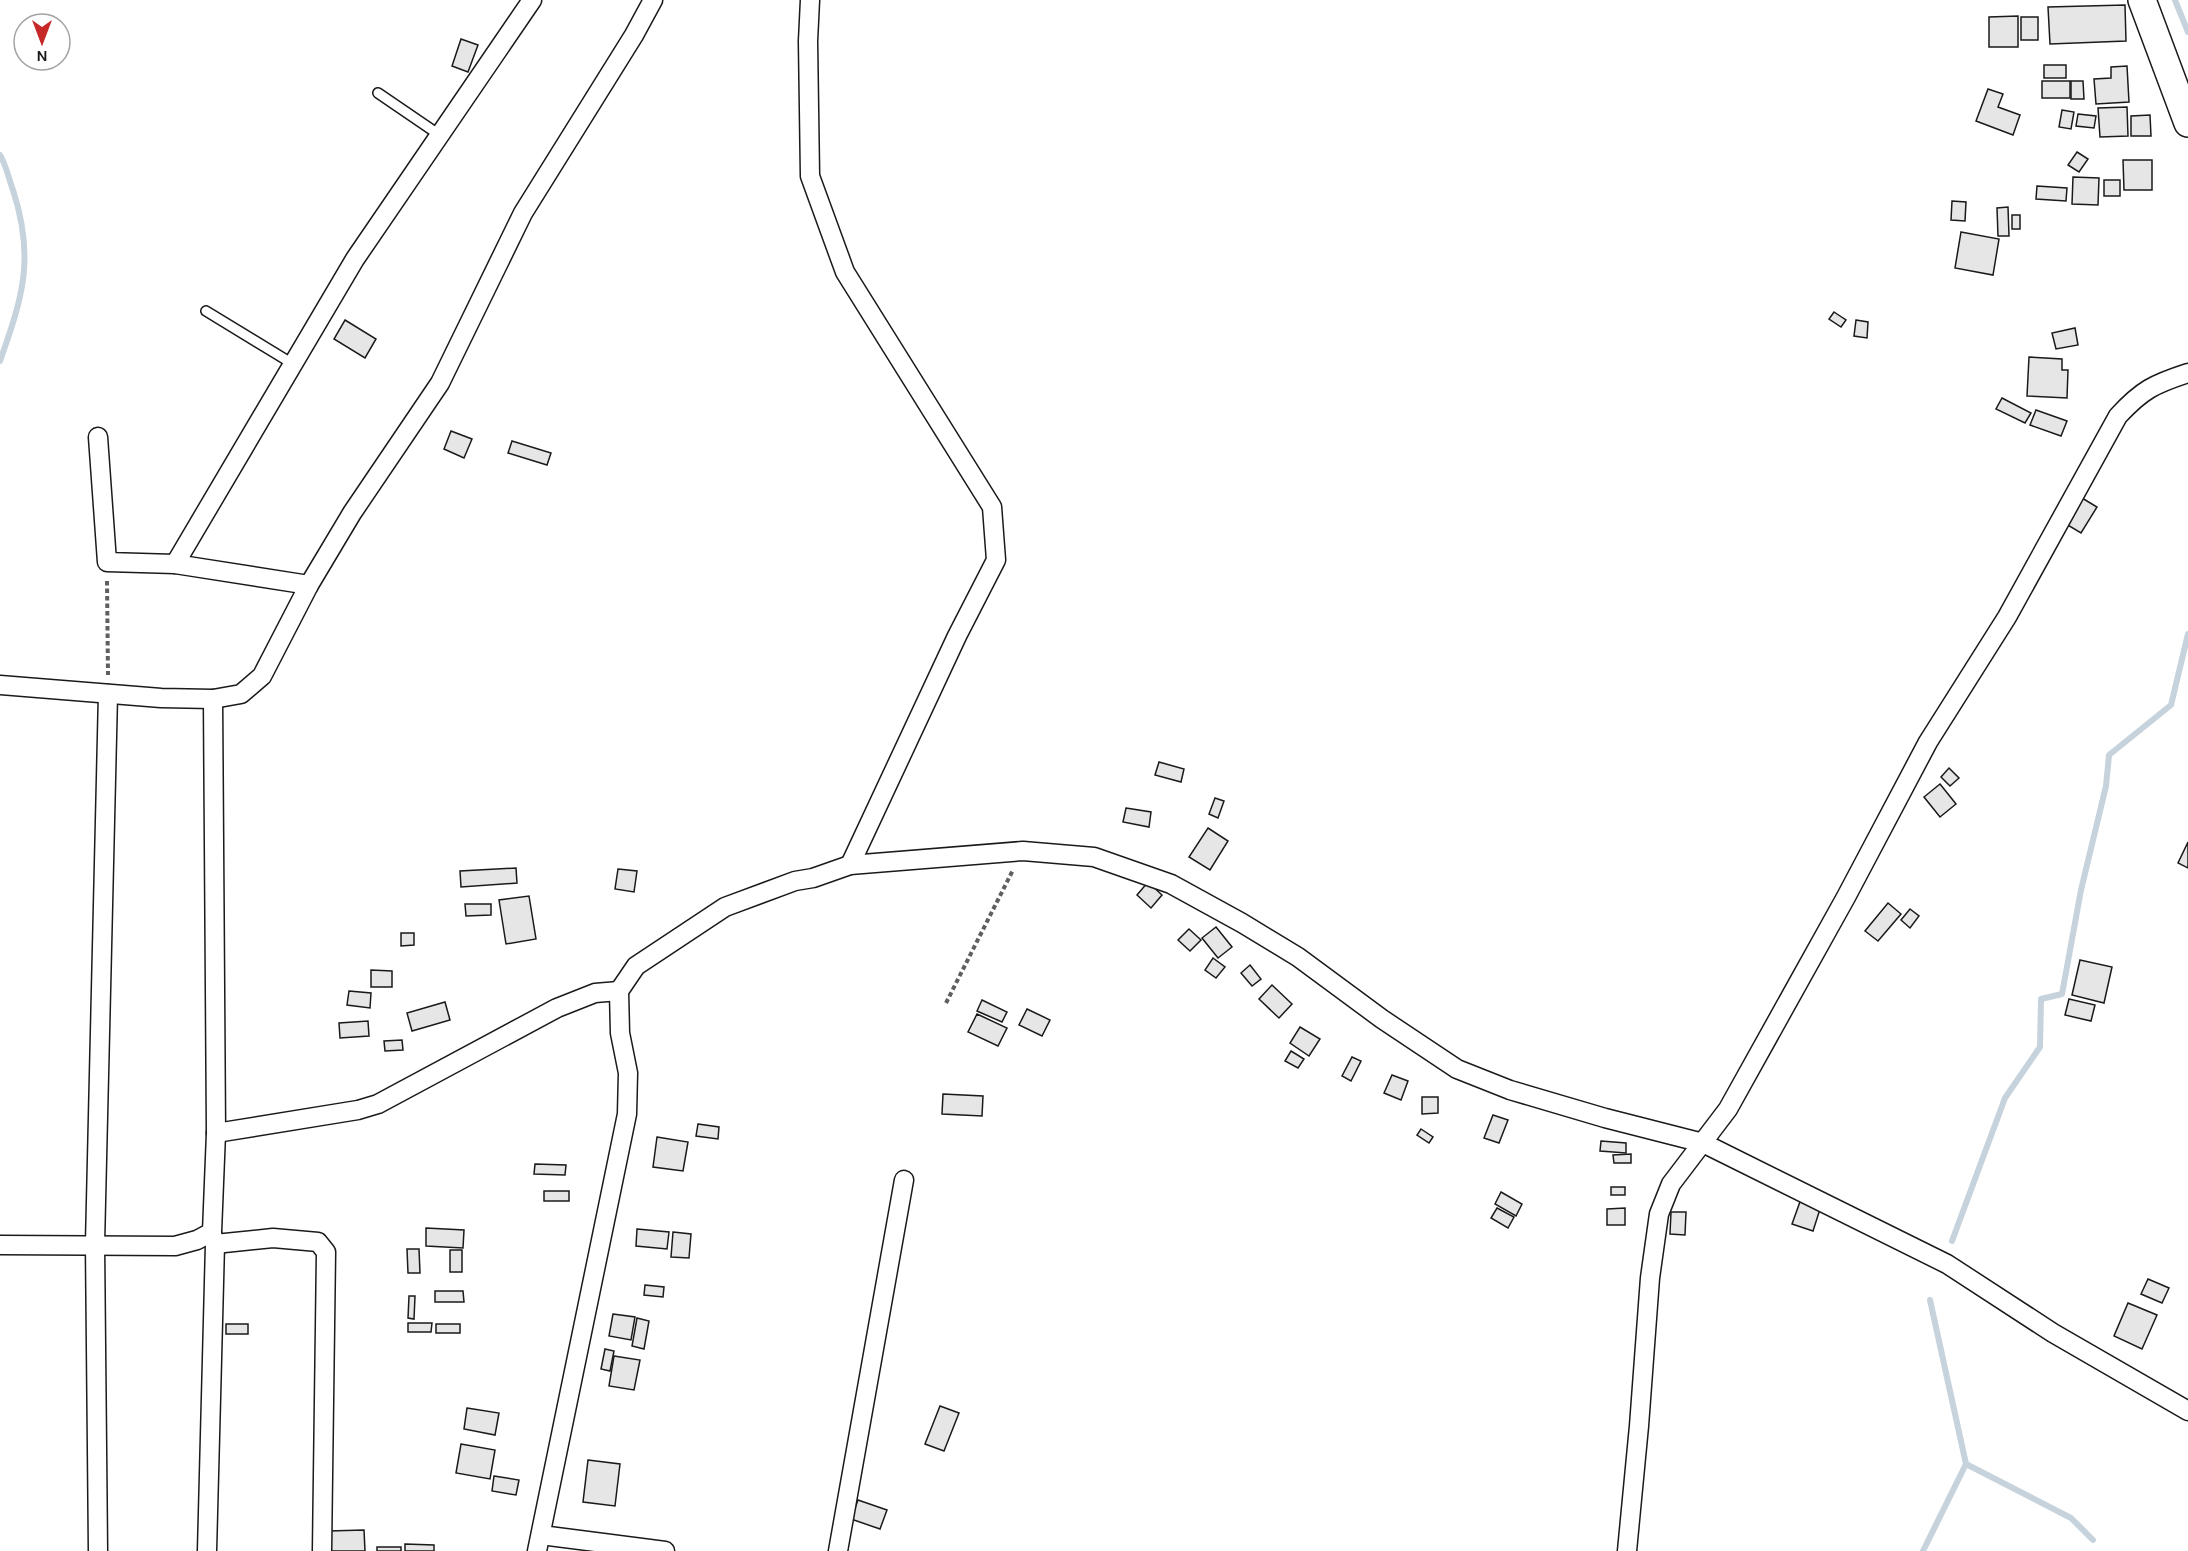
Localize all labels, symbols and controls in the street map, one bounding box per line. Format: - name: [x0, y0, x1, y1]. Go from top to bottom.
- north arrow: [12, 12, 72, 72]
- text: N: [36, 47, 48, 66]

